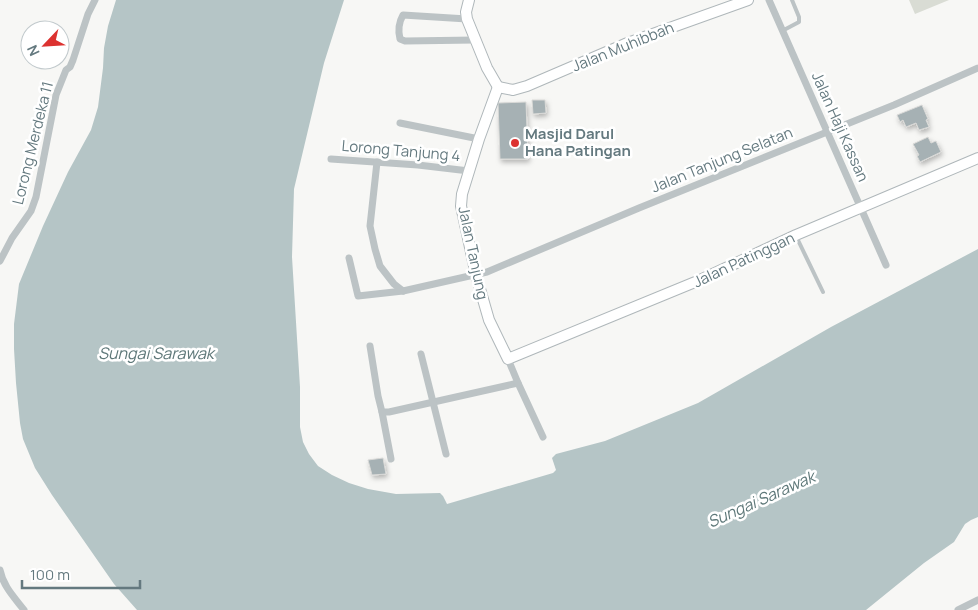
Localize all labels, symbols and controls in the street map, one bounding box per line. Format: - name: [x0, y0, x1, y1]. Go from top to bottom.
- street label: Jalan Muhibbah: [569, 17, 677, 76]
- north arrow: [20, 20, 70, 70]
- text: N: [22, 42, 44, 59]
- street label: Jalan Haji Kassan: [807, 69, 874, 185]
- street label: Lorong Merdeka 11: [7, 79, 58, 207]
- street label: Jalan Tanjung Selatan: [648, 122, 796, 198]
- place label: Masjid Darul Hana Patingan: [525, 123, 631, 161]
- street label: Lorong Tanjung 4: [341, 135, 461, 166]
- marker: Masjid Darul Hana Patingan: [509, 137, 521, 149]
- street label: Jalan Tanjung: [453, 204, 494, 301]
- street label: Jalan Patinggan: [690, 227, 798, 292]
- water label: Sungai Sarawak: [98, 342, 216, 364]
- water label: Sungai Sarawak: [704, 465, 820, 533]
- scale bar: [22, 558, 140, 590]
- text: 100 m: [30, 564, 70, 585]

